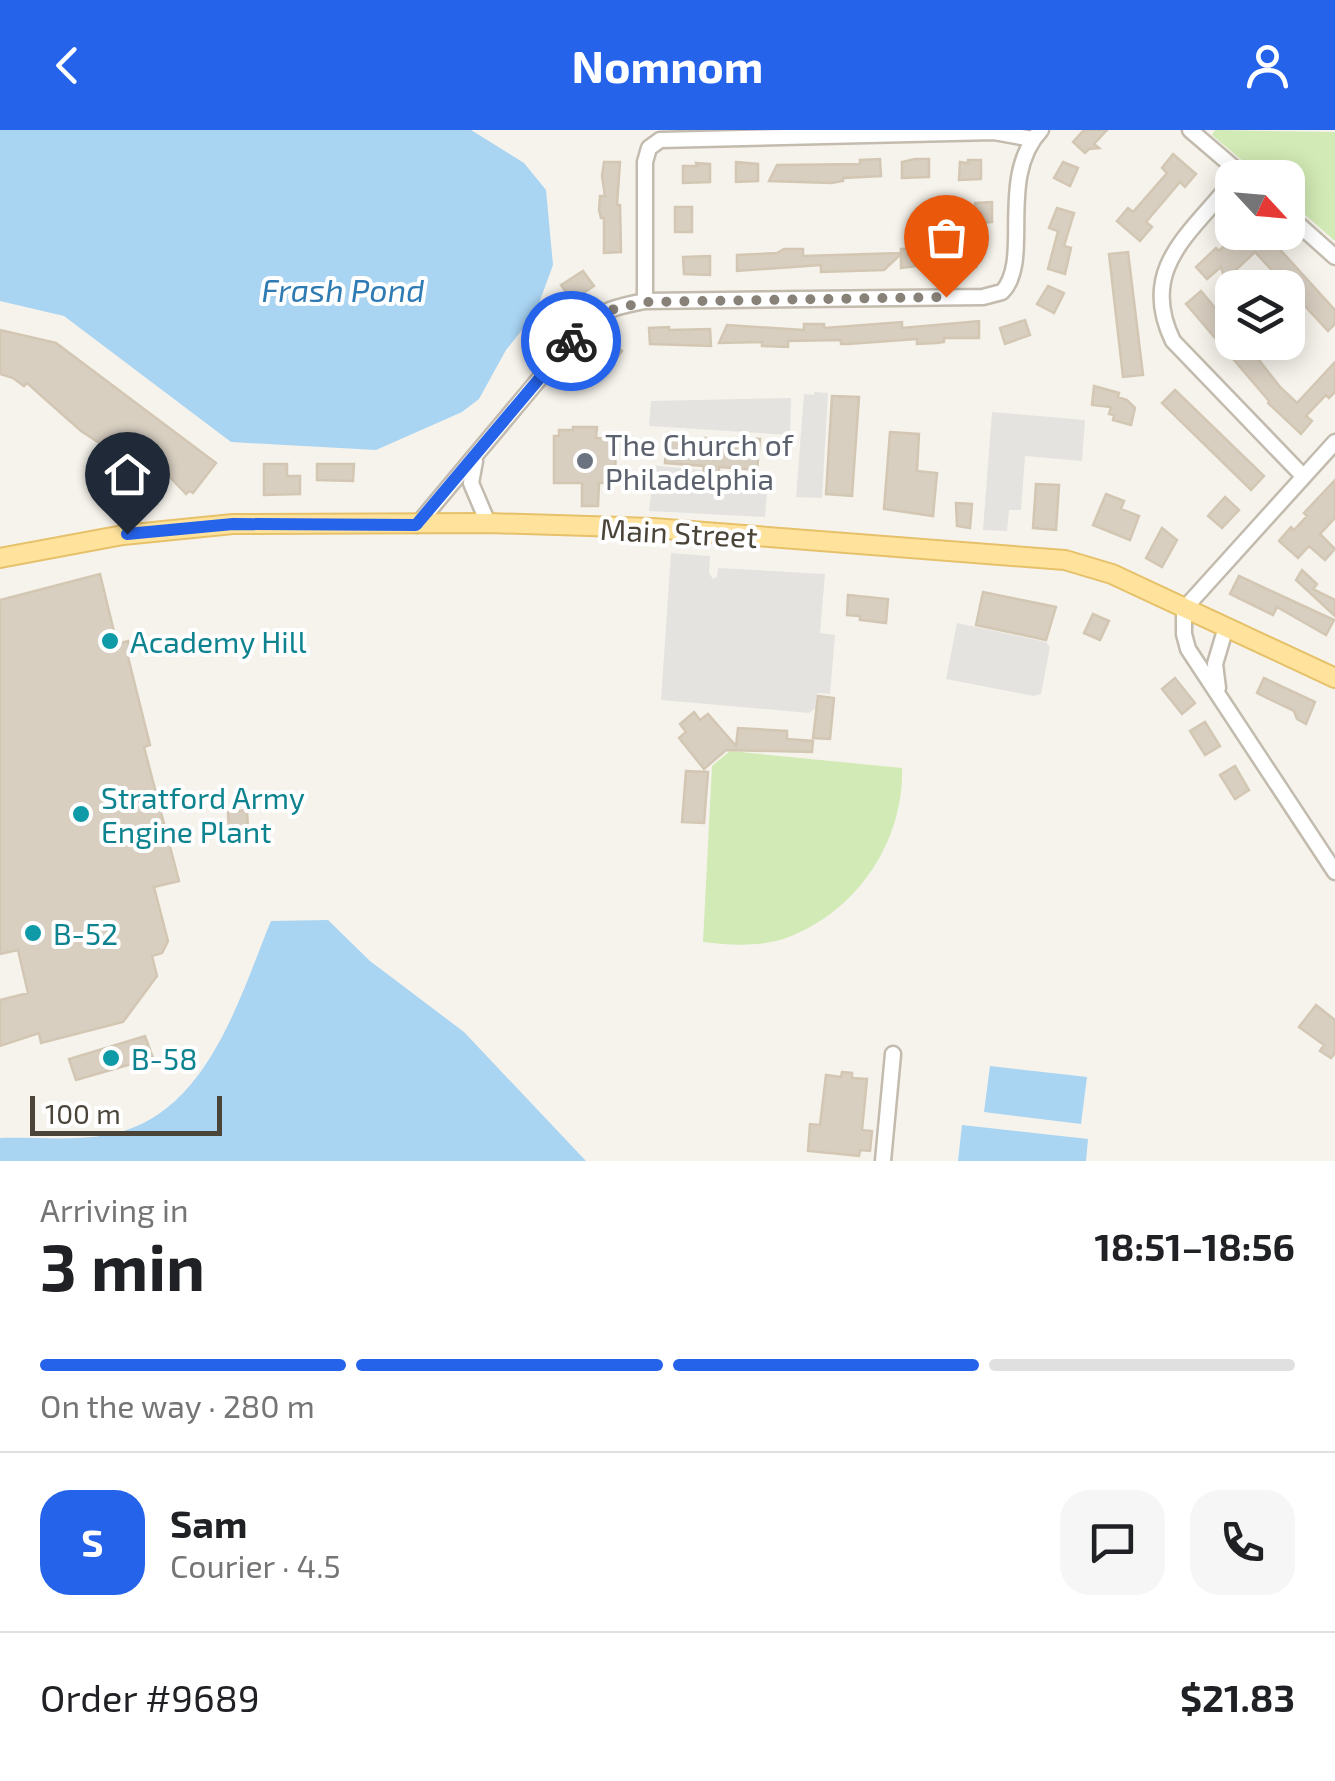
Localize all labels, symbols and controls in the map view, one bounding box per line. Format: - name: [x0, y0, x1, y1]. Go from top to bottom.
- icon: back: [40, 38, 95, 93]
- text: Nomnom: [572, 38, 763, 92]
- icon: person: [1240, 38, 1295, 93]
- north arrow: [1215, 160, 1305, 250]
- map controls: [1215, 160, 1305, 360]
- pin: [904, 195, 989, 298]
- icon: bag: [919, 210, 974, 265]
- water label: Frash Pond: [262, 270, 424, 308]
- button: layers: [1215, 270, 1305, 360]
- courier: [521, 291, 621, 391]
- icon: bike: [544, 314, 599, 369]
- place label: The Church of Philadelphia: [605, 426, 794, 496]
- pin: [85, 432, 170, 535]
- icon: home: [100, 447, 155, 502]
- marker: The Church of Philadelphia: [574, 450, 596, 472]
- street label: Main Street: [599, 510, 759, 554]
- place label: Academy Hill: [130, 623, 307, 659]
- marker: Academy Hill: [99, 630, 121, 652]
- place label: Stratford Army Engine Plant: [101, 779, 305, 849]
- marker: Stratford Army Engine Plant: [70, 803, 92, 825]
- place label: B-52: [53, 915, 118, 951]
- marker: B-52: [22, 922, 44, 944]
- place label: B-58: [131, 1040, 197, 1076]
- marker: B-58: [100, 1047, 122, 1069]
- scale bar: [30, 1091, 222, 1136]
- text: 100 m: [45, 1096, 121, 1130]
- text: Arriving in: [40, 1190, 189, 1228]
- text: 18:51–18:56: [1094, 1223, 1295, 1269]
- text: 3 min: [40, 1226, 205, 1304]
- text: On the way · 280 m: [40, 1386, 315, 1424]
- button: chat: [1060, 1490, 1165, 1595]
- button: phone: [1190, 1490, 1295, 1595]
- text: Sam: [170, 1500, 247, 1546]
- text: S: [81, 1519, 104, 1565]
- text: Courier · 4.5: [170, 1546, 341, 1584]
- text: Order #9689: [40, 1674, 260, 1720]
- text: $21.83: [1180, 1674, 1295, 1720]

